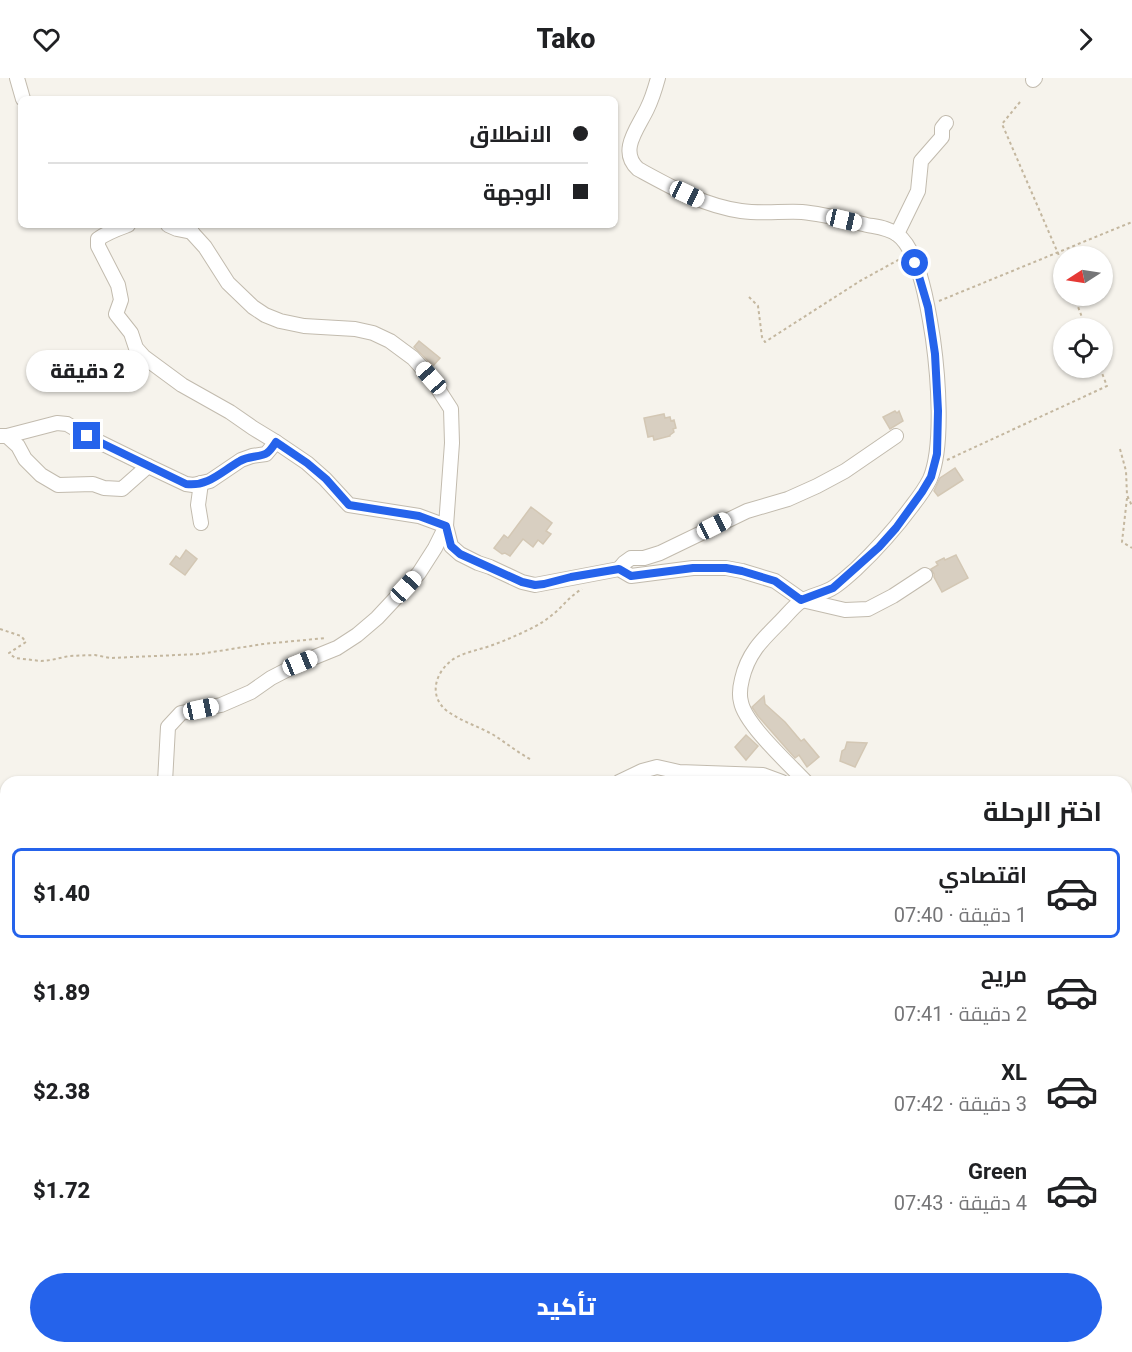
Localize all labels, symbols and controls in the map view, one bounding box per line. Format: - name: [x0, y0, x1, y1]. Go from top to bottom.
- icon: heart: [30, 23, 63, 56]
- text: Tako: [537, 23, 596, 55]
- icon: forward: [1069, 23, 1102, 56]
- text: الانطلاق: [469, 122, 552, 147]
- car: [667, 178, 707, 210]
- text: الوجهة: [483, 180, 552, 205]
- car: [824, 207, 864, 233]
- north arrow: [1053, 246, 1113, 306]
- map controls: [1053, 246, 1113, 378]
- route start: [901, 249, 928, 276]
- button: locate: [1053, 318, 1113, 378]
- callout: 2 دقيقة: [26, 349, 148, 391]
- text: 2 دقيقة: [50, 359, 125, 383]
- car: [412, 359, 450, 397]
- route end: [73, 422, 100, 449]
- car: [694, 510, 734, 542]
- car: [387, 568, 425, 606]
- car: [280, 648, 320, 678]
- car: [182, 696, 220, 722]
- text: اختر الرحلة: [983, 796, 1102, 828]
- text: اقتصادي: [938, 863, 1027, 888]
- icon: car: [1045, 866, 1099, 920]
- text: $1.40: [33, 881, 90, 906]
- text: 1 دقيقة · 07:40: [894, 903, 1027, 927]
- text: مريح: [981, 962, 1027, 987]
- icon: car: [1045, 965, 1099, 1019]
- text: $1.89: [33, 980, 90, 1005]
- text: 2 دقيقة · 07:41: [894, 1002, 1027, 1026]
- text: XL: [1001, 1060, 1027, 1085]
- icon: car: [1045, 1064, 1099, 1118]
- text: $2.38: [33, 1079, 90, 1104]
- text: 3 دقيقة · 07:42: [894, 1092, 1027, 1116]
- text: Green: [968, 1159, 1027, 1184]
- icon: car: [1045, 1163, 1099, 1217]
- text: $1.72: [33, 1178, 90, 1203]
- text: 4 دقيقة · 07:43: [894, 1191, 1027, 1215]
- button: تأكيد: [30, 1273, 1102, 1342]

